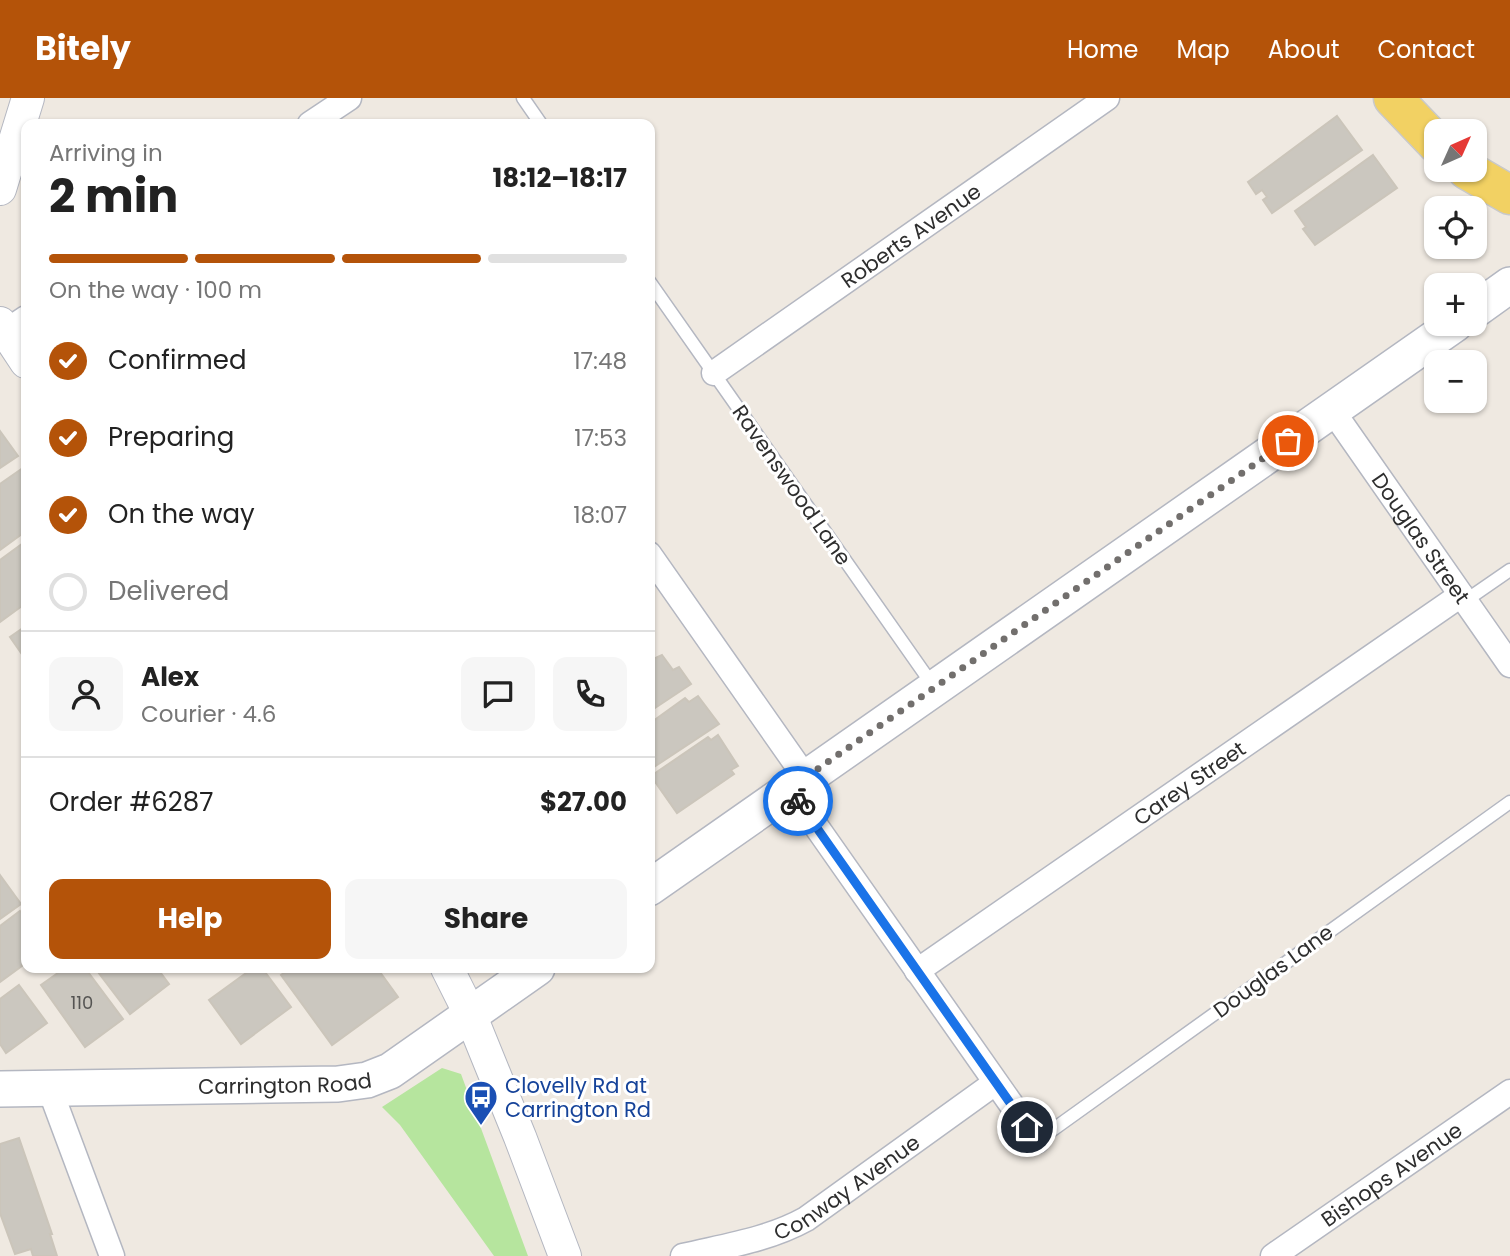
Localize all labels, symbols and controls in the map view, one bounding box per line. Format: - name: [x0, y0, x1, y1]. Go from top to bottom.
- text: Bitely: [35, 25, 131, 72]
- text: Home: [1067, 33, 1139, 66]
- text: Map: [1177, 33, 1230, 66]
- text: About: [1268, 33, 1339, 66]
- text: Contact: [1377, 33, 1475, 66]
- north arrow: [1424, 119, 1488, 182]
- map controls: [1424, 119, 1487, 413]
- text: Arriving in: [49, 137, 163, 169]
- text: 18:12–18:17: [493, 160, 627, 196]
- text: 2 min: [49, 164, 178, 228]
- street label: Roberts Avenue: [835, 176, 986, 294]
- button: locate: [1424, 196, 1487, 259]
- button: +: [1424, 273, 1487, 336]
- text: On the way · 100 m: [49, 274, 262, 306]
- icon: check: [49, 342, 87, 380]
- text: Confirmed: [108, 342, 246, 378]
- text: 17:48: [573, 345, 627, 377]
- button: −: [1424, 350, 1487, 413]
- street label: Ravenswood Lane: [726, 399, 858, 571]
- pin: [1258, 411, 1318, 471]
- icon: check: [49, 419, 87, 457]
- text: Preparing: [108, 419, 234, 455]
- text: 17:53: [574, 422, 627, 454]
- icon: bag: [1269, 422, 1307, 460]
- street label: Douglas Street: [1365, 467, 1477, 609]
- icon: check: [49, 496, 87, 534]
- text: On the way: [108, 496, 255, 532]
- text: 18:07: [573, 499, 627, 531]
- text: Delivered: [108, 573, 229, 609]
- button: person: [49, 657, 123, 731]
- button: chat: [461, 657, 535, 731]
- button: phone: [553, 657, 627, 731]
- text: Alex: [141, 659, 199, 695]
- text: Courier · 4.6: [141, 698, 276, 730]
- street label: Carey Street: [1127, 734, 1251, 832]
- courier: [763, 766, 833, 836]
- icon: bike: [779, 782, 817, 820]
- text: Order #6287: [49, 784, 213, 820]
- text: $27.00: [540, 784, 627, 820]
- button: Help: [49, 879, 331, 959]
- button: Share: [345, 879, 627, 959]
- street label: Douglas Lane: [1207, 918, 1339, 1024]
- house number: 110: [71, 990, 93, 1015]
- street label: Carrington Road: [198, 1065, 374, 1101]
- place label: Clovelly Rd at Carrington Rd: [505, 1071, 651, 1124]
- bus stop icon: Clovelly Rd at Carrington Rd: [462, 1078, 500, 1127]
- pin: [997, 1097, 1057, 1157]
- icon: home: [1008, 1108, 1046, 1146]
- street label: Bishops Avenue: [1315, 1115, 1468, 1233]
- street label: Conway Avenue: [769, 1127, 925, 1247]

